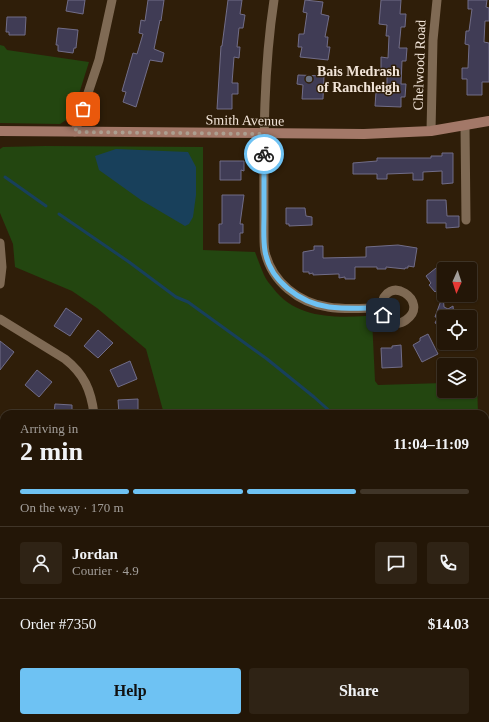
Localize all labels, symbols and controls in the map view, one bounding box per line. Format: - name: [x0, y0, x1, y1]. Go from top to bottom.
- street label: Chelwood Road: [410, 19, 429, 111]
- place label: Bais Medrash of Ranchleigh: [317, 64, 400, 95]
- marker: Bais Medrash of Ranchleigh: [304, 74, 314, 84]
- pin: [66, 92, 100, 126]
- icon: bag: [72, 98, 94, 120]
- street label: Smith Avenue: [206, 112, 284, 129]
- courier: [244, 134, 284, 174]
- icon: bike: [253, 143, 275, 165]
- north arrow: [437, 262, 477, 302]
- map controls: [437, 262, 477, 398]
- pin: [366, 298, 400, 332]
- icon: home: [372, 304, 394, 326]
- button: locate: [437, 310, 477, 350]
- button: layers: [437, 358, 477, 398]
- text: Arriving in: [20, 421, 78, 436]
- text: 11:04–11:09: [393, 436, 469, 452]
- text: 2 min: [20, 437, 83, 466]
- text: On the way · 170 m: [20, 500, 124, 515]
- button: person: [20, 542, 62, 584]
- button: chat: [375, 542, 417, 584]
- button: phone: [427, 542, 469, 584]
- text: Jordan: [72, 546, 118, 562]
- text: Courier · 4.9: [72, 563, 139, 578]
- text: Order #7350: [20, 616, 96, 632]
- text: $14.03: [428, 616, 469, 632]
- button: Help: [20, 668, 241, 714]
- button: Share: [249, 668, 469, 714]

